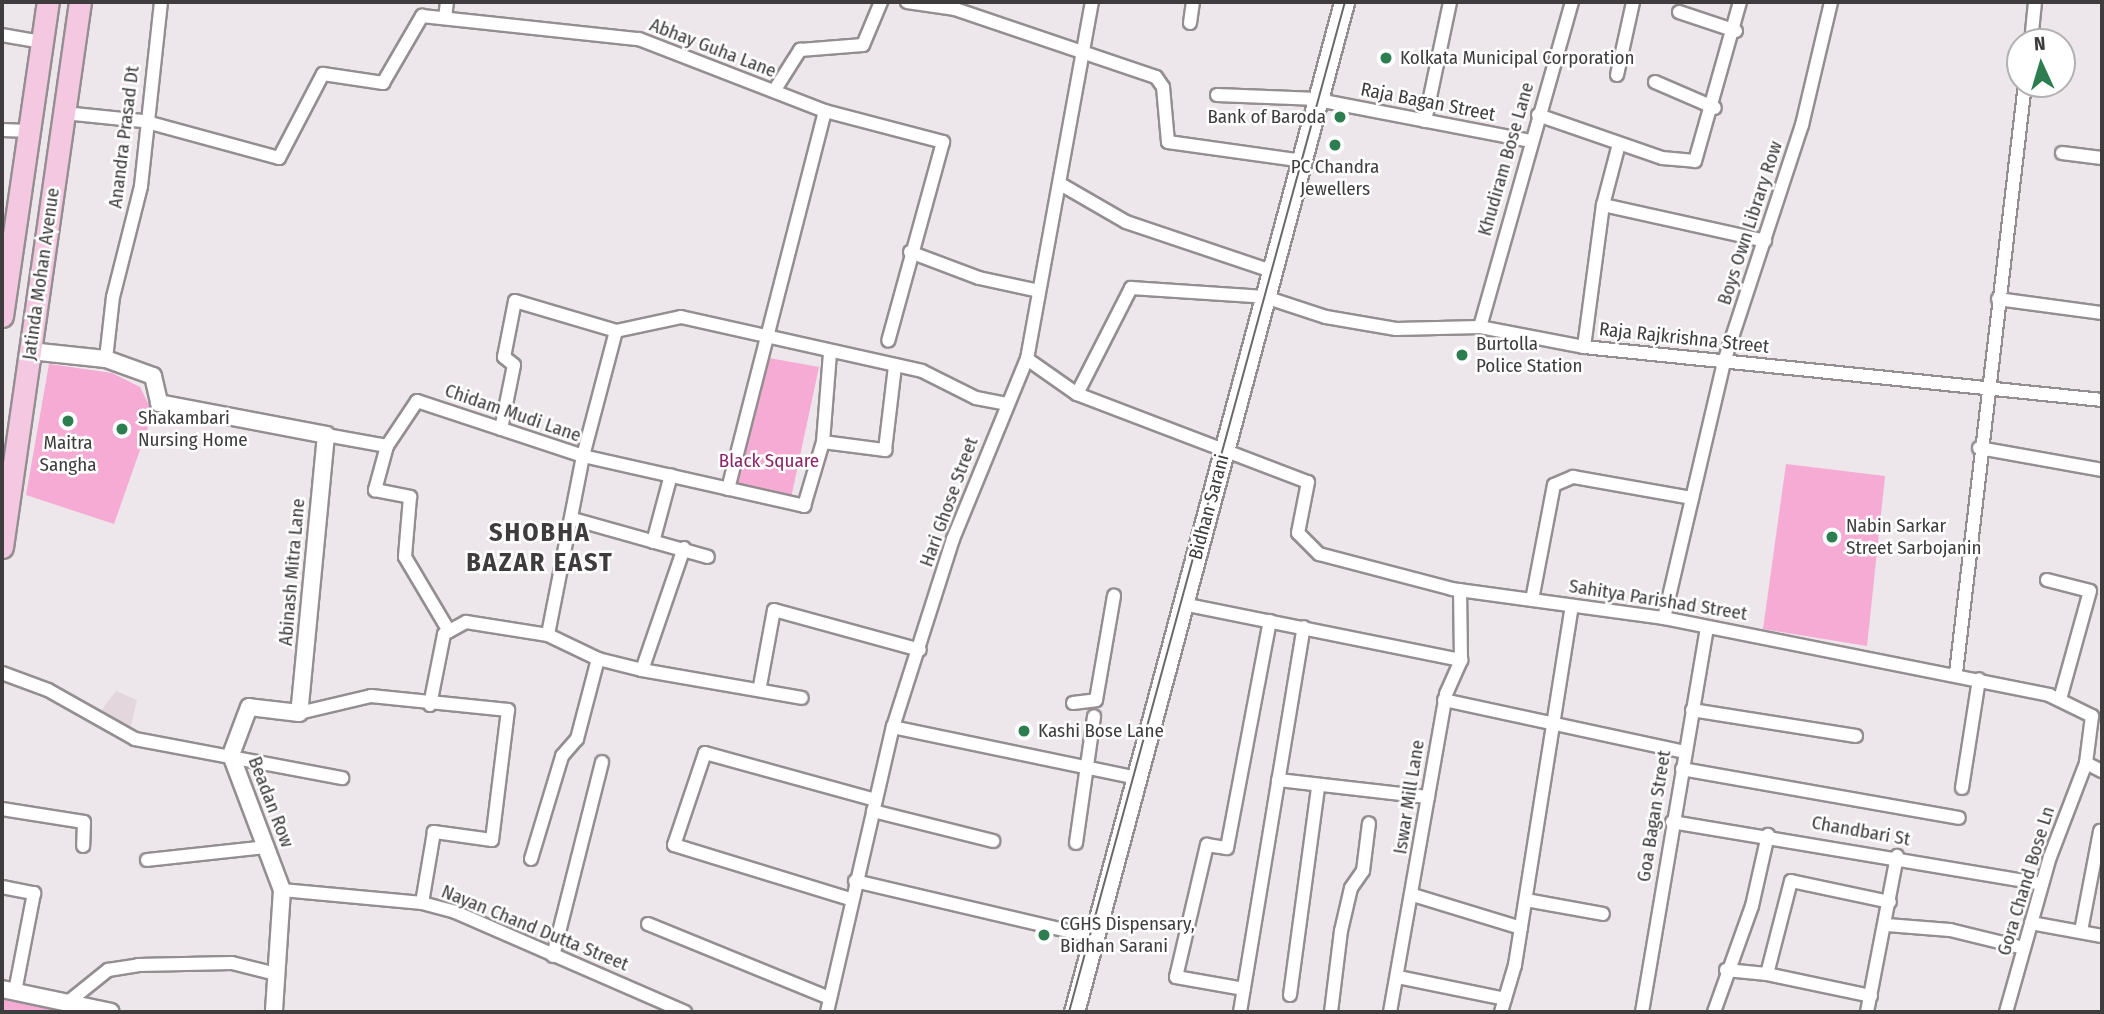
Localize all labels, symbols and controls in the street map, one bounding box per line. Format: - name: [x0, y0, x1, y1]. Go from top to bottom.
- street label: Abhay Guha Lane: [647, 13, 779, 83]
- north arrow: [2006, 28, 2076, 98]
- text: N: [2033, 32, 2046, 55]
- place label: Kolkata Municipal Corporation: [1400, 47, 1635, 69]
- marker: Kolkata Municipal Corporation: [1378, 50, 1394, 66]
- street label: Anandra Prasad Dt: [104, 64, 144, 210]
- street label: Raja Bagan Street: [1359, 78, 1497, 126]
- street label: Khudiram Bose Lane: [1473, 80, 1539, 238]
- place label: Bank of Baroda: [1207, 106, 1326, 128]
- marker: Bank of Baroda: [1332, 109, 1348, 125]
- marker: PC Chandra Jewellers: [1327, 137, 1343, 153]
- street label: Boys Own Library Row: [1713, 138, 1787, 308]
- place label: PC Chandra Jewellers: [1291, 156, 1379, 200]
- street label: Jatinda Mohan Avenue: [18, 186, 64, 362]
- street label: Raja Rajkrishna Street: [1598, 318, 1770, 358]
- place label: Burtolla Police Station: [1476, 333, 1583, 377]
- marker: Burtolla Police Station: [1454, 347, 1470, 363]
- street label: Chidam Mudi Lane: [442, 379, 584, 447]
- place label: Shakambari Nursing Home: [138, 407, 248, 451]
- marker: Maitra Sangha: [60, 413, 76, 429]
- marker: Shakambari Nursing Home: [112, 419, 132, 439]
- place label: Maitra Sangha: [40, 432, 96, 476]
- street label: Hari Ghose Street: [915, 434, 983, 570]
- park label: Black Square: [719, 450, 819, 472]
- street label: Bidhan Sarani: [1184, 452, 1234, 562]
- street label: Abinash Mitra Lane: [274, 497, 310, 647]
- place label: Nabin Sarkar Street Sarbojanin: [1846, 515, 1982, 559]
- district label: SHOBHA BAZAR EAST: [467, 517, 613, 578]
- marker: Nabin Sarkar Street Sarbojanin: [1824, 529, 1840, 545]
- street label: Sahitya Parishad Street: [1567, 575, 1749, 625]
- place label: Kashi Bose Lane: [1038, 720, 1164, 742]
- marker: Kashi Bose Lane: [1016, 723, 1032, 739]
- street label: Iswar Mill Lane: [1389, 738, 1429, 856]
- street label: Goa Bagan Street: [1632, 748, 1676, 884]
- street label: Beadan Row: [243, 753, 299, 851]
- street label: Gora Chand Bose Ln: [1992, 804, 2060, 958]
- street label: Chandbari St: [1810, 811, 1912, 851]
- street label: Nayan Chand Dutta Street: [438, 880, 632, 976]
- place label: CGHS Dispensary, Bidhan Sarani: [1060, 913, 1195, 957]
- marker: CGHS Dispensary, Bidhan Sarani: [1034, 925, 1054, 945]

